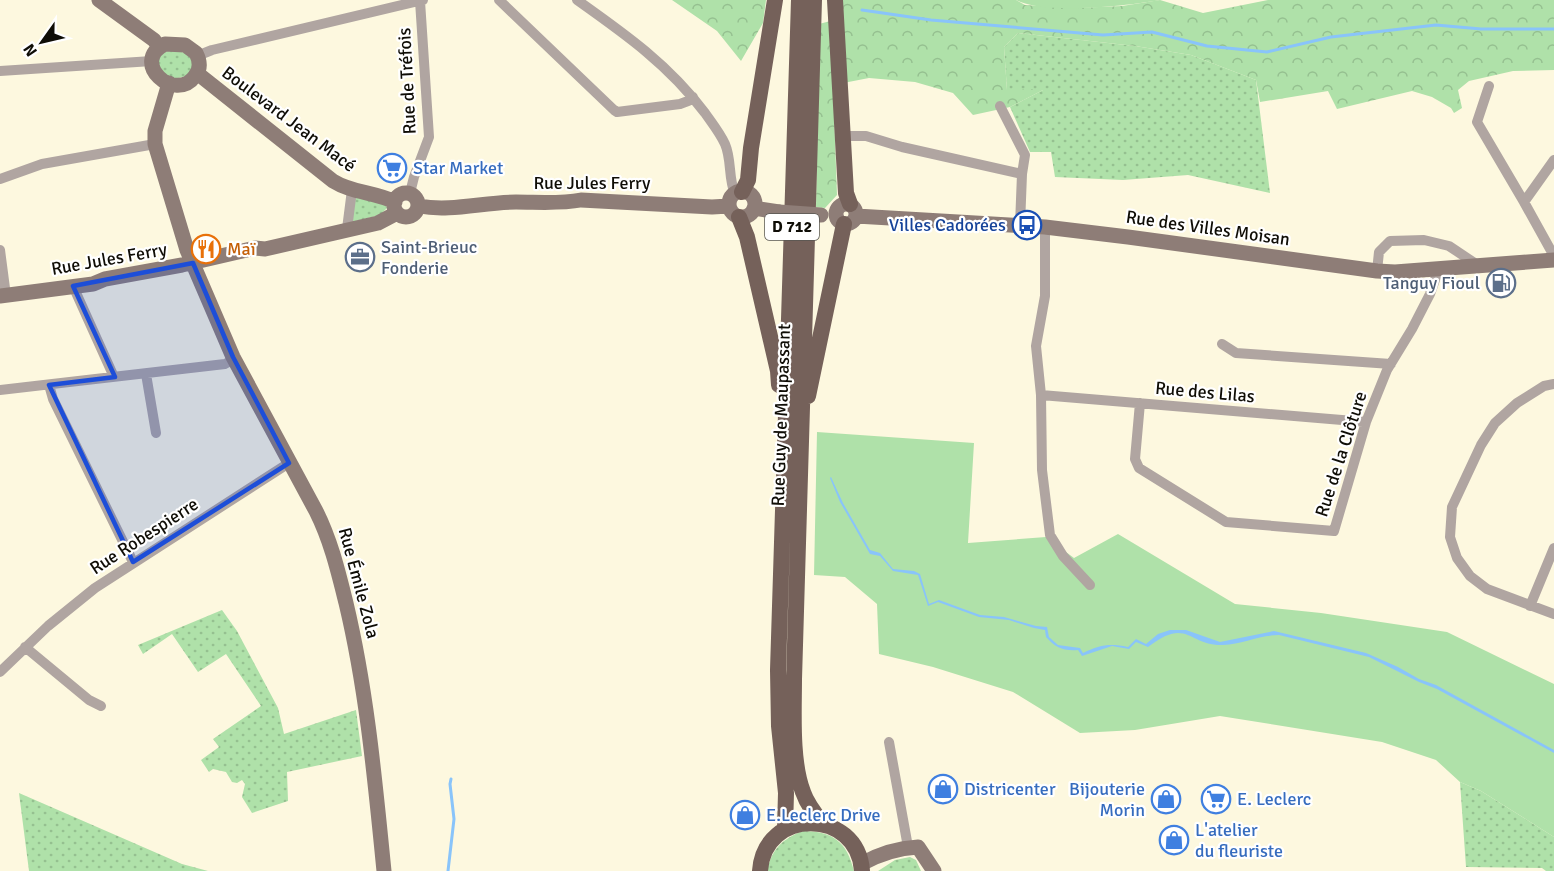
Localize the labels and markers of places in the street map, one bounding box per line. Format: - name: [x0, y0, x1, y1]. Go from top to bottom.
- supermarket icon: Star Market: [376, 152, 408, 184]
- place label: Star Market: [413, 157, 503, 179]
- bus stop icon: Villes Cadorées: [1011, 209, 1043, 241]
- place label: Villes Cadorées: [889, 214, 1006, 236]
- restaurant icon: Maï: [190, 233, 222, 265]
- place label: Saint-Brieuc Fonderie: [381, 236, 477, 279]
- place label: Maï: [227, 238, 256, 260]
- office icon: Saint-Brieuc Fonderie: [344, 241, 376, 273]
- fuel station icon: Tanguy Fioul: [1485, 267, 1517, 299]
- place label: Tanguy Fioul: [1383, 272, 1480, 294]
- shop icon: Districenter: [927, 773, 959, 805]
- place label: Districenter: [964, 778, 1056, 800]
- place label: Bijouterie Morin: [1069, 778, 1145, 821]
- shop icon: Bijouterie Morin: [1150, 783, 1182, 815]
- supermarket icon: E. Leclerc: [1200, 783, 1232, 815]
- place label: E. Leclerc: [1237, 788, 1311, 810]
- shop icon: E.Leclerc Drive: [729, 799, 761, 831]
- place label: E.Leclerc Drive: [766, 804, 880, 826]
- place label: L'atelier du fleuriste: [1195, 819, 1283, 862]
- shop icon: L'atelier du fleuriste: [1158, 824, 1190, 856]

